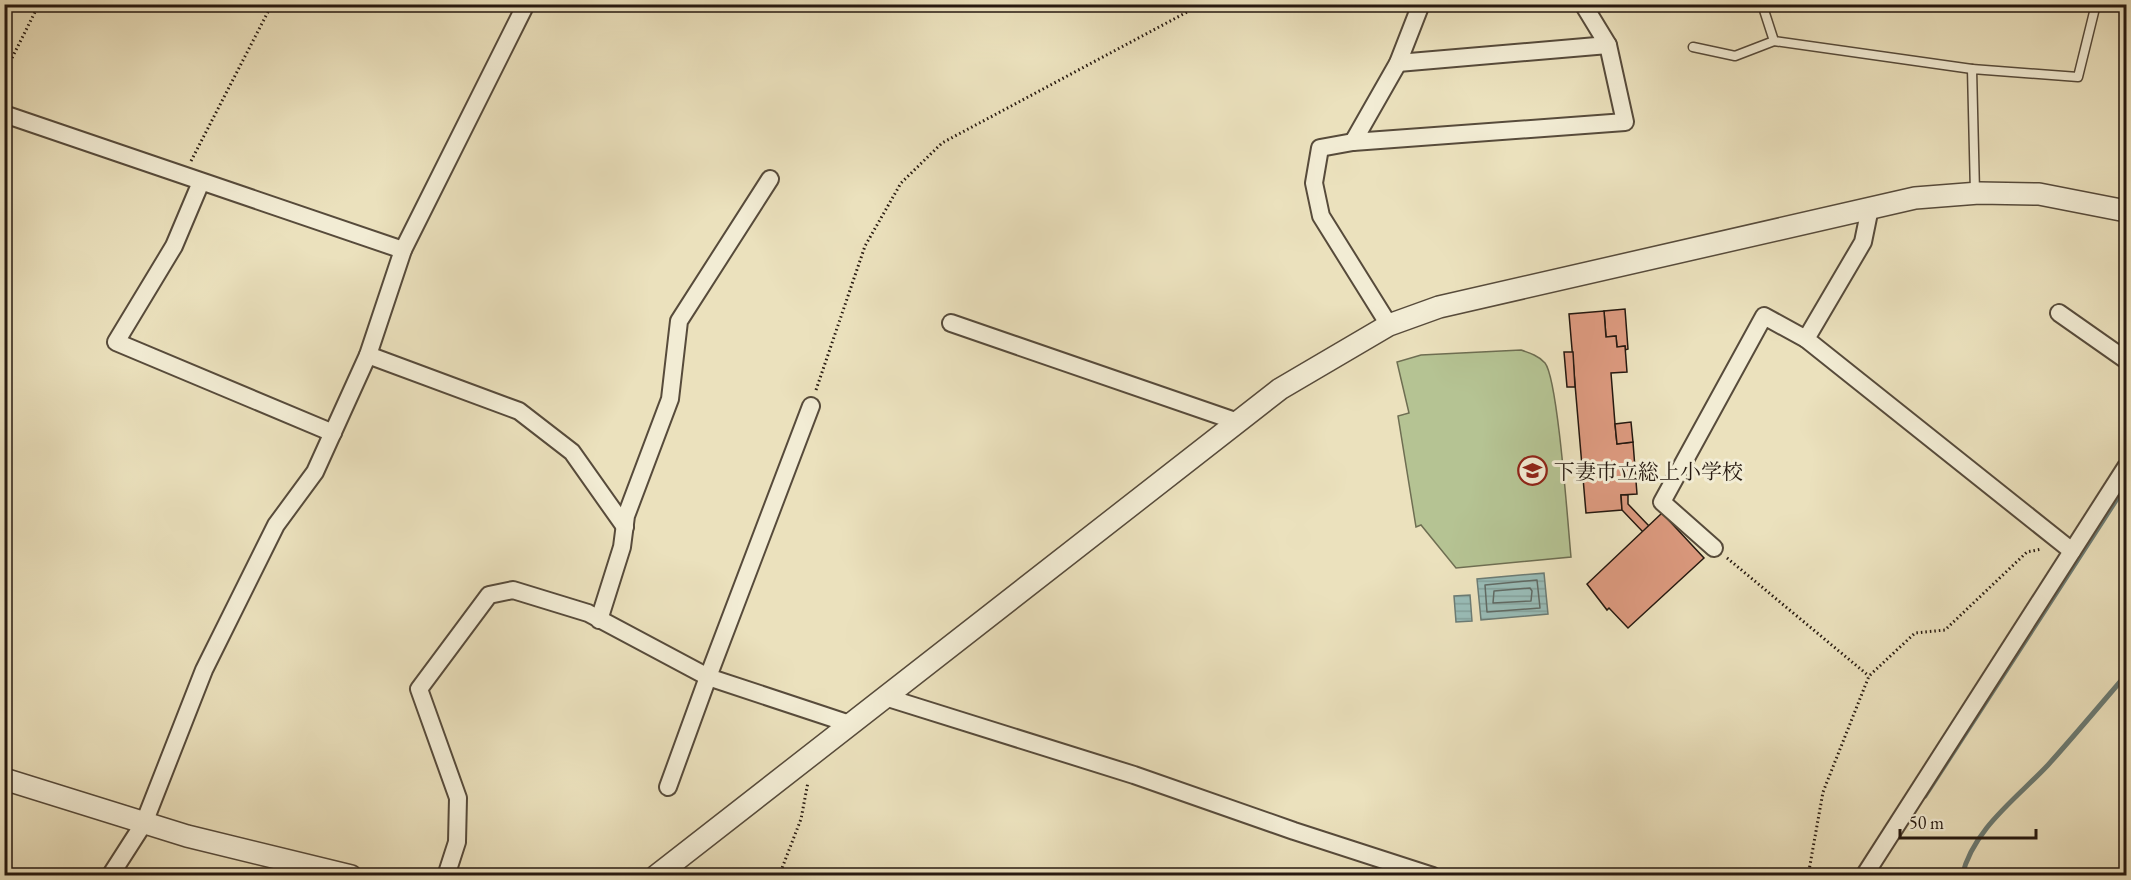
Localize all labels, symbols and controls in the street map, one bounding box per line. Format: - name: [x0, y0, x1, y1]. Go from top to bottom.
- school or university icon: 下妻市立総上小学校: [1517, 455, 1549, 487]
- place label: 下妻市立総上小学校: [1554, 458, 1743, 485]
- scale bar: [1900, 802, 2036, 840]
- text: 50 m: [1909, 811, 1944, 834]

